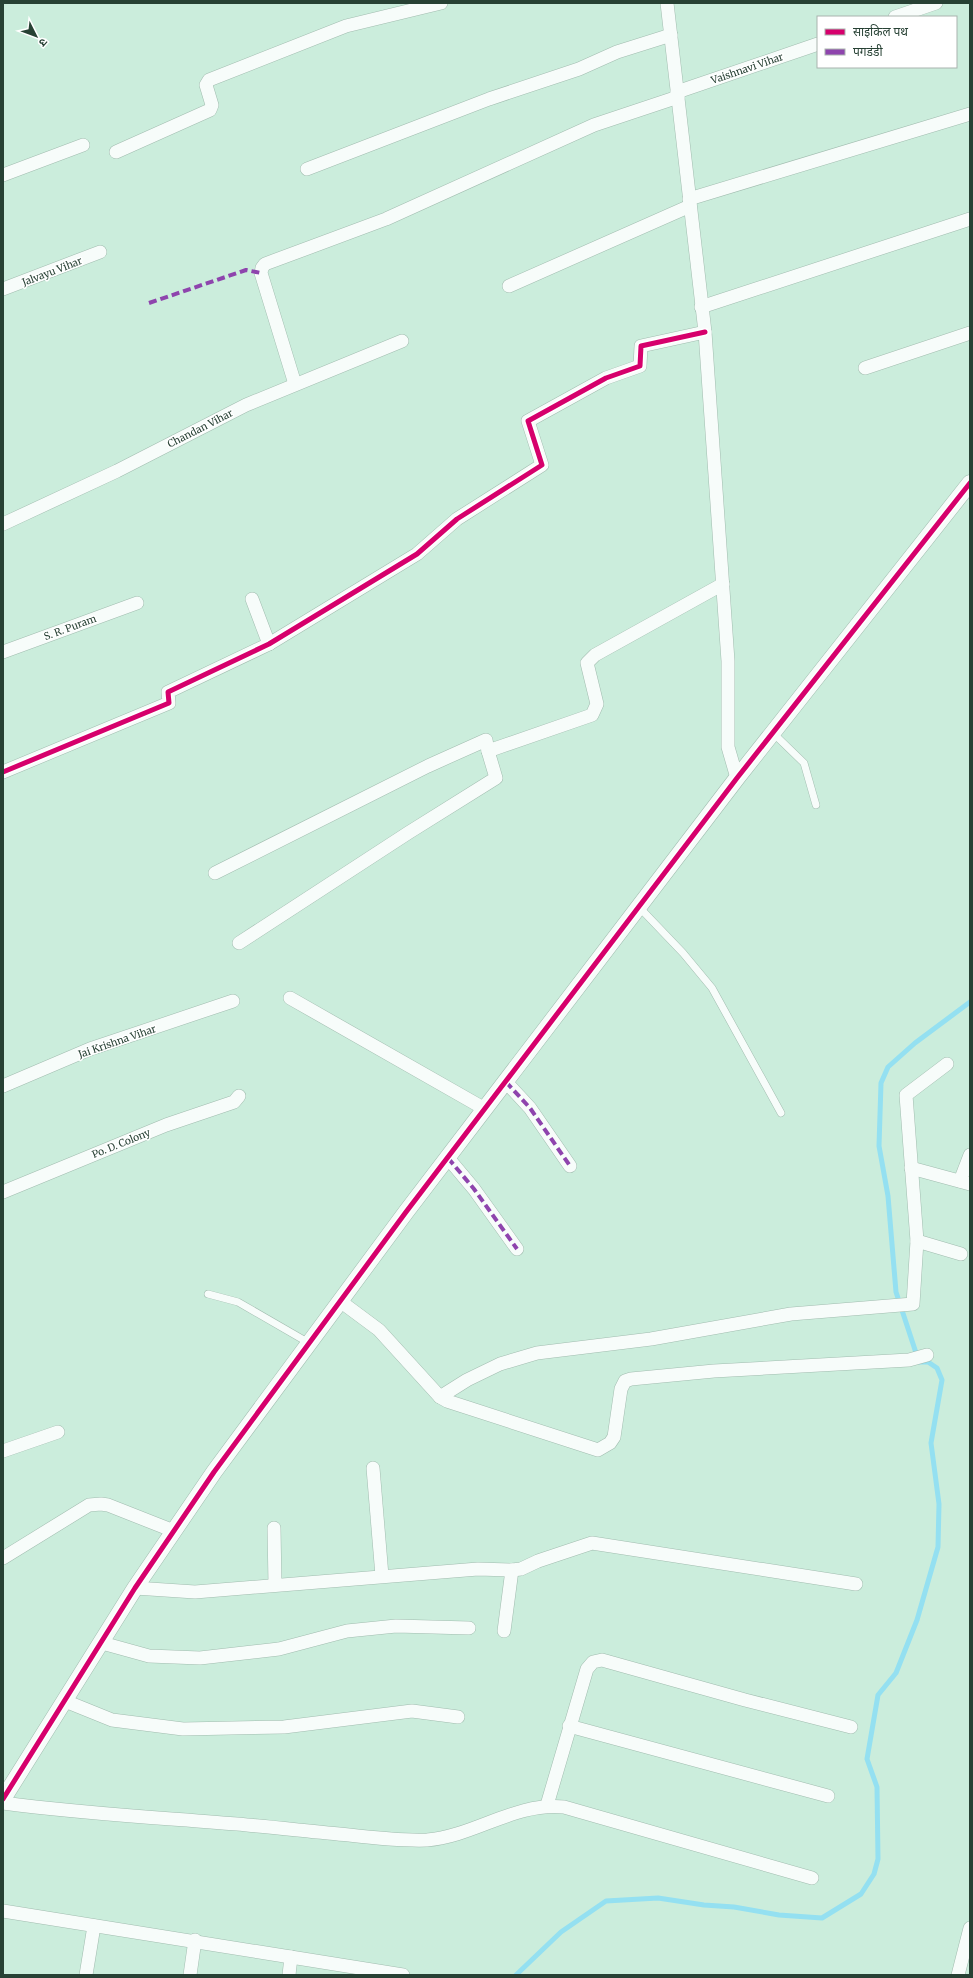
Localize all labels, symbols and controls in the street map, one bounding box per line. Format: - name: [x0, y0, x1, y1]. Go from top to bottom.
- north arrow: [16, 16, 56, 56]
- legend: [817, 16, 957, 68]
- text: साइकिल पथ: [853, 24, 908, 39]
- text: उ: [36, 36, 51, 50]
- text: पगडंडी: [853, 44, 883, 59]
- street label: Vaishnavi Vihar: [708, 50, 785, 87]
- street label: Jalvayu Vihar: [19, 254, 85, 289]
- street label: Chandan Vihar: [165, 406, 236, 451]
- street label: S. R. Puram: [42, 612, 98, 643]
- street label: Jai Krishna Vihar: [76, 1022, 158, 1061]
- street label: Po. D. Colony: [90, 1126, 152, 1161]

